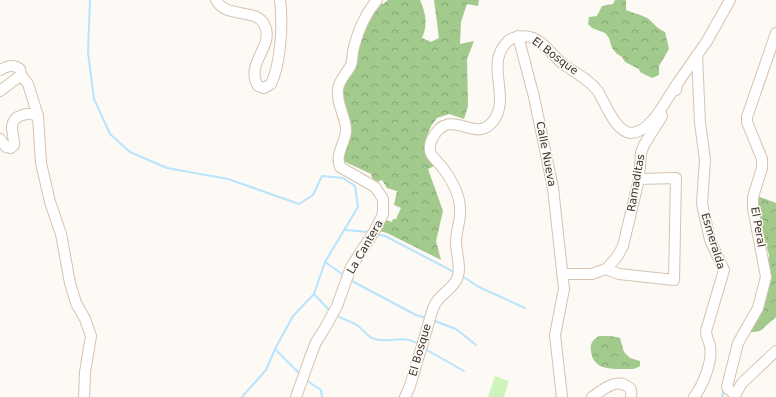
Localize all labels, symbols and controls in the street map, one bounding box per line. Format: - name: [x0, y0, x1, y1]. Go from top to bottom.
- street label: El Bosque: [529, 34, 581, 78]
- street label: Calle Nueva: [533, 120, 559, 188]
- street label: Ramaditas: [625, 153, 648, 213]
- street label: El Peral: [748, 206, 768, 248]
- street label: Esmeralda: [698, 211, 728, 271]
- street label: La Cantera: [344, 218, 386, 276]
- street label: El Bosque: [406, 322, 434, 378]

